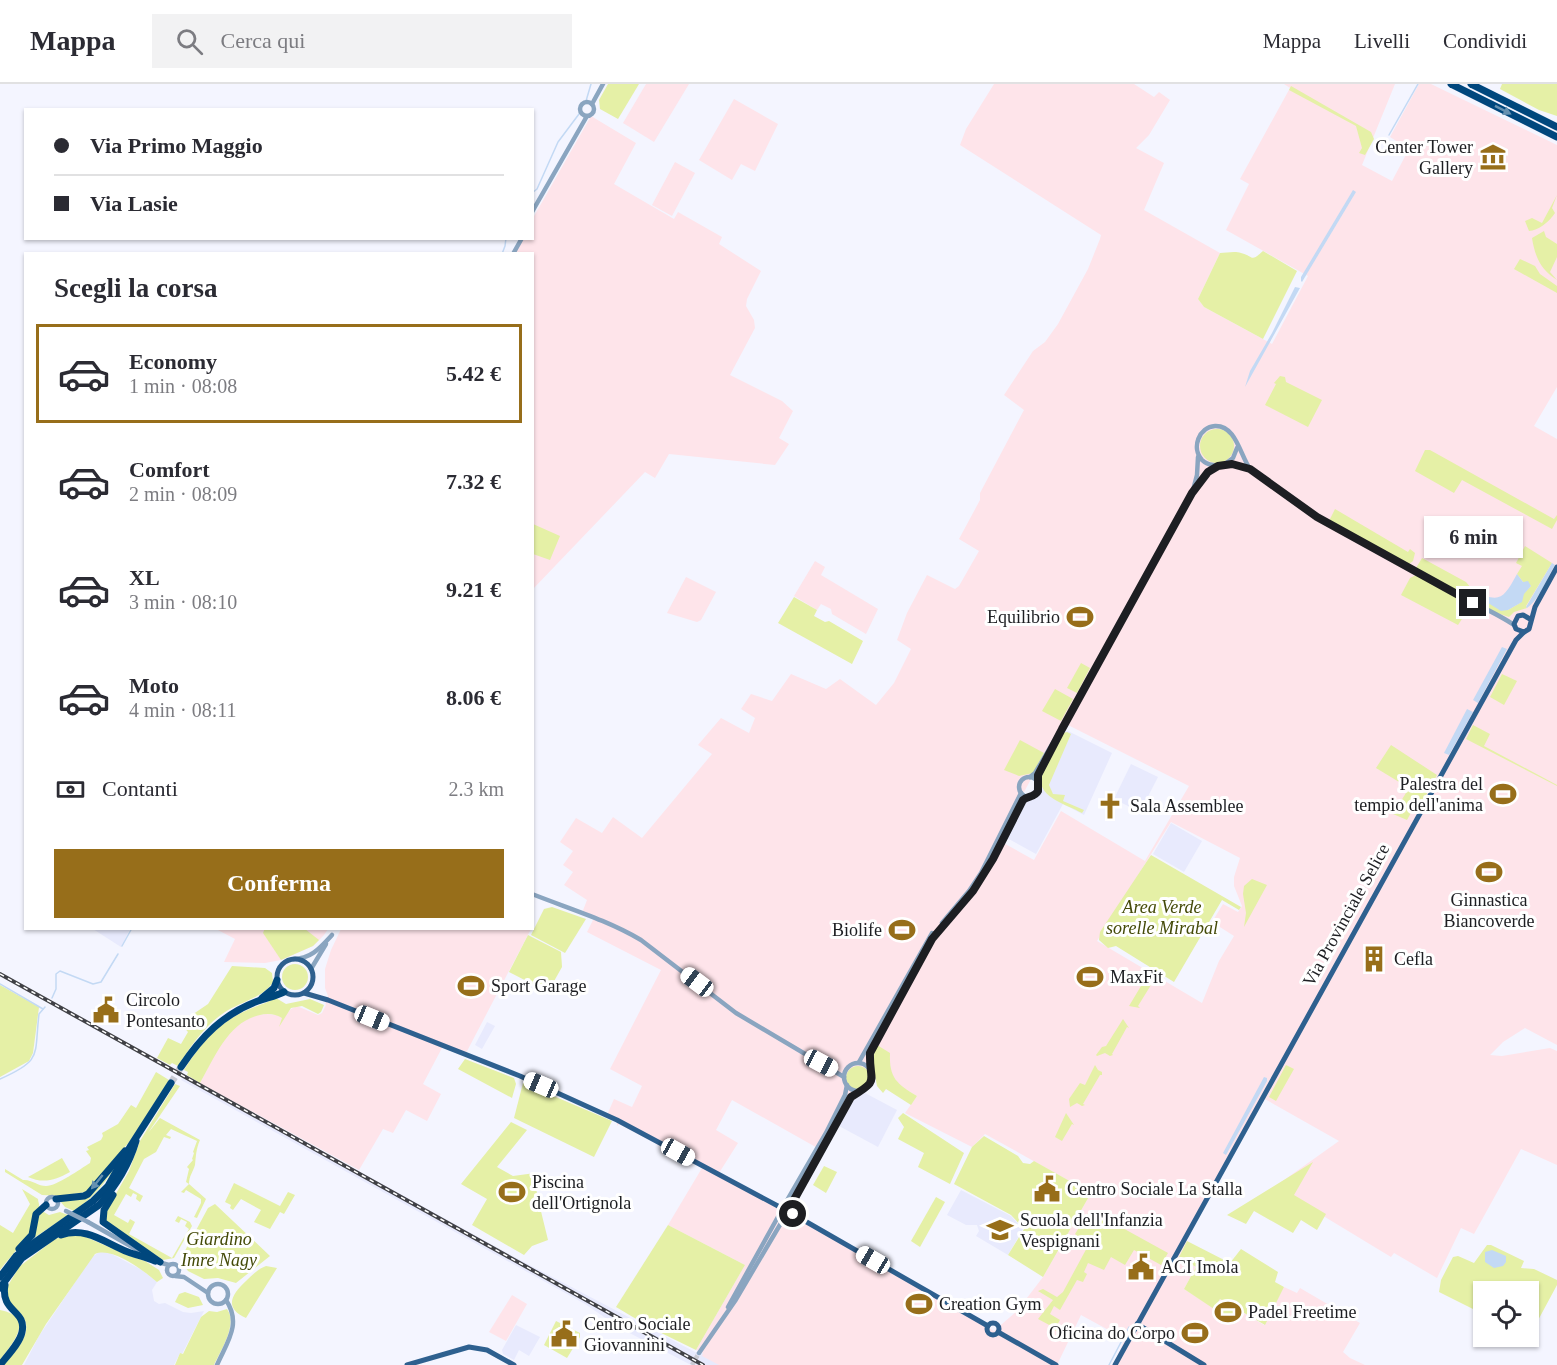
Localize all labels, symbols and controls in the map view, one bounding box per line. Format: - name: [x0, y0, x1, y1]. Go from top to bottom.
- search box: [152, 14, 572, 68]
- text: Mappa: [30, 25, 116, 56]
- icon: search: [173, 25, 206, 58]
- text: Cerca qui: [221, 28, 305, 53]
- text: Mappa: [1263, 29, 1321, 53]
- text: Livelli: [1354, 29, 1410, 53]
- text: Condividi: [1443, 29, 1527, 53]
- one-way arrow: [1495, 105, 1512, 115]
- text: Via Primo Maggio: [90, 133, 263, 158]
- place label: Center Tower Gallery: [1375, 137, 1473, 178]
- museum icon: Center Tower Gallery: [1478, 142, 1508, 172]
- text: Via Lasie: [90, 191, 178, 216]
- text: Scegli la corsa: [54, 273, 217, 303]
- icon: car: [57, 347, 111, 401]
- text: Economy: [129, 349, 217, 374]
- text: 5.42 €: [446, 361, 501, 386]
- text: 1 min · 08:08: [129, 375, 237, 397]
- icon: car: [57, 455, 111, 509]
- text: Comfort: [129, 457, 210, 482]
- text: 7.32 €: [446, 469, 501, 494]
- text: 2 min · 08:09: [129, 483, 237, 505]
- callout: 6 min: [1424, 516, 1522, 558]
- text: 6 min: [1449, 526, 1498, 548]
- icon: car: [57, 563, 111, 617]
- text: XL: [129, 565, 160, 590]
- text: 9.21 €: [446, 577, 501, 602]
- route end: [1459, 589, 1486, 616]
- text: 3 min · 08:10: [129, 591, 237, 613]
- sports icon: Equilibrio: [1065, 602, 1095, 632]
- place label: Equilibrio: [987, 607, 1060, 627]
- icon: car: [57, 671, 111, 725]
- text: Moto: [129, 673, 179, 698]
- text: 8.06 €: [446, 685, 501, 710]
- text: 4 min · 08:11: [129, 699, 237, 721]
- icon: cash: [54, 773, 87, 806]
- place label: Palestra del tempio dell'anima: [1354, 774, 1483, 815]
- text: Contanti: [102, 776, 178, 801]
- text: 2.3 km: [448, 778, 504, 800]
- sports icon: Palestra del tempio dell'anima: [1488, 779, 1518, 809]
- church icon: Sala Assemblee: [1095, 791, 1125, 821]
- place label: Sala Assemblee: [1130, 796, 1243, 816]
- street label: Via Provinciale Selice: [1298, 840, 1394, 990]
- button: Conferma: [54, 849, 504, 918]
- sports icon: Ginnastica Biancoverde: [1474, 857, 1504, 887]
- place label: Ginnastica Biancoverde: [1444, 890, 1534, 931]
- park label: Area Verde sorelle Mirabal: [1106, 897, 1218, 938]
- sports icon: Biolife: [887, 915, 917, 945]
- place label: Biolife: [832, 920, 882, 940]
- building icon: Cefla: [1359, 944, 1389, 974]
- place label: Cefla: [1394, 949, 1433, 969]
- sports icon: MaxFit: [1075, 962, 1105, 992]
- car: [677, 964, 717, 1000]
- place label: MaxFit: [1110, 967, 1163, 987]
- sports icon: Sport Garage: [456, 971, 486, 1001]
- place label: Sport Garage: [491, 976, 586, 996]
- place label: Circolo Pontesanto: [126, 990, 205, 1031]
- public building icon: Circolo Pontesanto: [91, 995, 121, 1025]
- car: [352, 1003, 392, 1033]
- car: [801, 1047, 841, 1079]
- car: [521, 1070, 561, 1100]
- car: [658, 1135, 698, 1169]
- place label: Piscina dell'Ortignola: [532, 1172, 631, 1213]
- one-way arrow: [91, 1174, 104, 1190]
- public building icon: Centro Sociale La Stalla: [1032, 1174, 1062, 1204]
- sports icon: Piscina dell'Ortignola: [497, 1177, 527, 1207]
- place label: Centro Sociale La Stalla: [1067, 1179, 1242, 1199]
- route start: [779, 1200, 806, 1227]
- place label: Scuola dell'Infanzia Vespignani: [1020, 1210, 1163, 1251]
- school or university icon: Scuola dell'Infanzia Vespignani: [985, 1215, 1015, 1245]
- park label: Giardino Imre Nagy: [180, 1229, 257, 1270]
- car: [853, 1243, 893, 1277]
- public building icon: ACI Imola: [1126, 1252, 1156, 1282]
- place label: ACI Imola: [1161, 1257, 1238, 1277]
- map controls: [1473, 1281, 1539, 1347]
- button: locate: [1473, 1281, 1539, 1347]
- sports icon: Creation Gym: [904, 1289, 934, 1319]
- place label: Creation Gym: [939, 1294, 1041, 1314]
- sports icon: Padel Freetime: [1213, 1297, 1243, 1327]
- place label: Padel Freetime: [1248, 1302, 1356, 1322]
- place label: Centro Sociale Giovannini: [584, 1314, 690, 1355]
- sports icon: Oficina do Corpo: [1180, 1318, 1210, 1348]
- public building icon: Centro Sociale Giovannini: [549, 1319, 579, 1349]
- place label: Oficina do Corpo: [1049, 1323, 1175, 1343]

